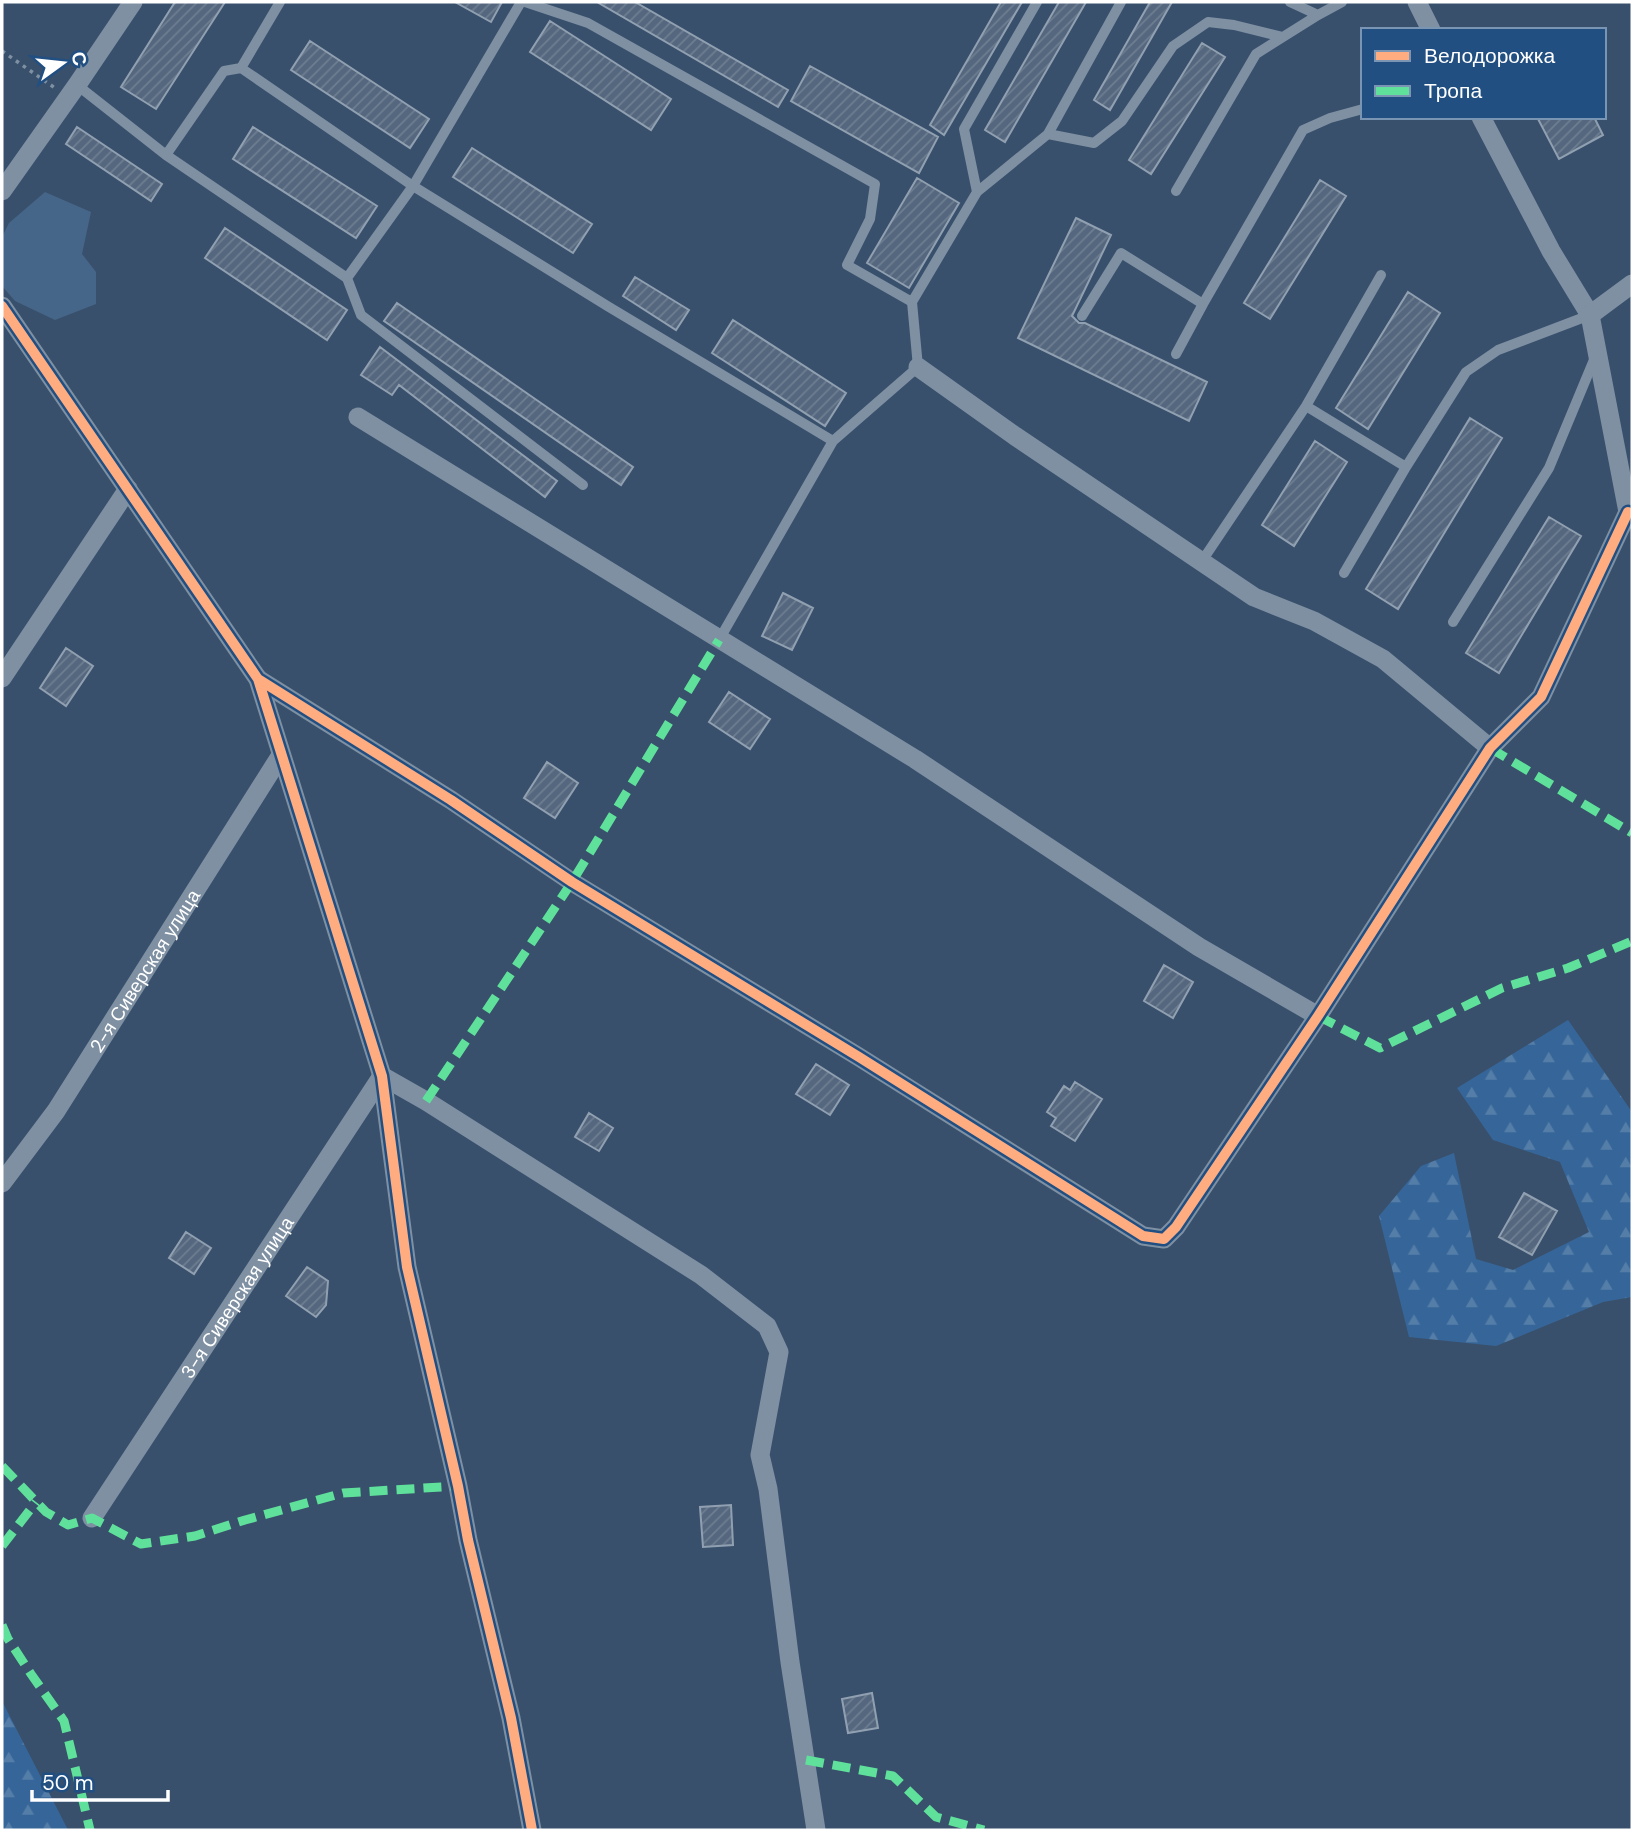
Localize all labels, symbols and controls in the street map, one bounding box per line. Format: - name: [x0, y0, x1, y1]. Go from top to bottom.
- north arrow: [28, 28, 98, 98]
- legend: [1361, 28, 1606, 119]
- text: Велодорожка: [1424, 42, 1555, 70]
- text: С: [65, 49, 93, 69]
- text: Тропа: [1424, 77, 1482, 105]
- street label: 2-я Сиверская улица: [84, 884, 206, 1057]
- street label: 3-я Сиверская улица: [175, 1211, 300, 1383]
- scale bar: [32, 1758, 168, 1802]
- text: 50 m: [42, 1769, 93, 1797]

